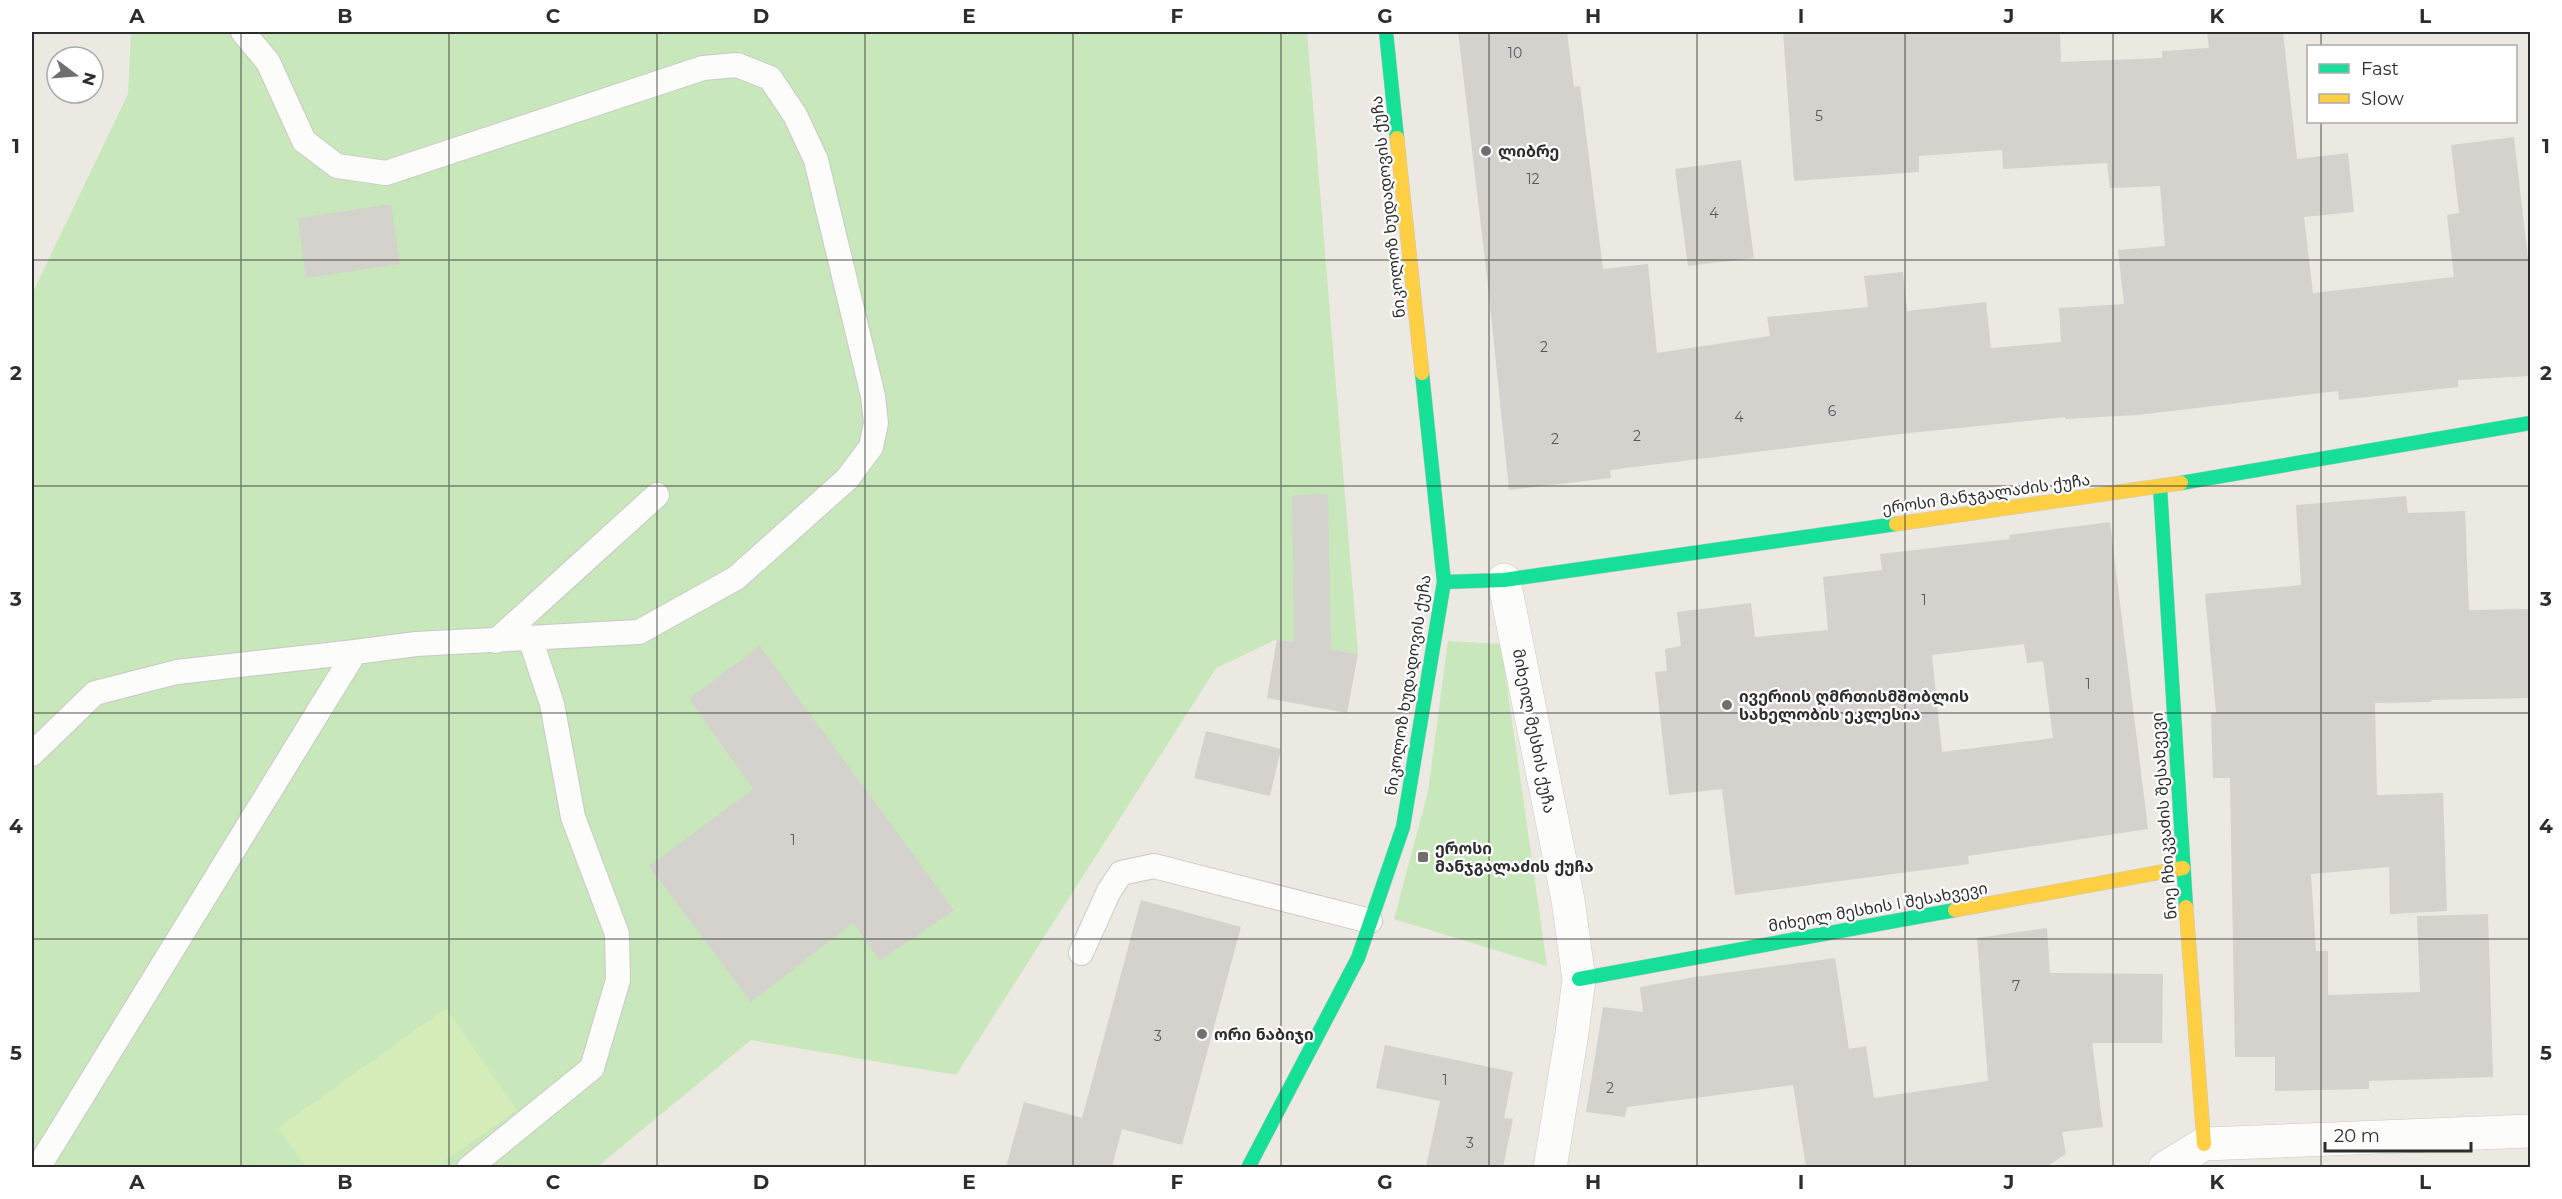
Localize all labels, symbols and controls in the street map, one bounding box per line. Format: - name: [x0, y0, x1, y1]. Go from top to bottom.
- text: A: [128, 4, 145, 28]
- text: B: [337, 4, 353, 28]
- text: C: [546, 4, 561, 28]
- text: D: [753, 4, 769, 28]
- text: E: [962, 4, 976, 28]
- text: F: [1171, 4, 1184, 28]
- text: G: [1377, 4, 1393, 28]
- text: H: [1585, 4, 1601, 28]
- text: I: [1798, 4, 1804, 28]
- text: J: [2003, 4, 2014, 28]
- text: K: [2210, 4, 2226, 28]
- text: L: [2419, 4, 2431, 28]
- house number: 10: [1508, 44, 1522, 62]
- north arrow: [45, 45, 105, 105]
- legend: [2307, 45, 2517, 123]
- text: Fast: [2361, 58, 2399, 80]
- text: N: [78, 70, 100, 88]
- text: Slow: [2361, 88, 2404, 110]
- street label: ნიკოლოზ ხუდადოვის ქუჩა: [1367, 95, 1410, 319]
- house number: 5: [1815, 107, 1823, 125]
- text: 1: [12, 134, 20, 158]
- text: 1: [2542, 134, 2550, 158]
- place label: ლიბრე: [1498, 142, 1559, 162]
- marker: ლიბრე: [1479, 144, 1493, 158]
- house number: 12: [1526, 170, 1540, 188]
- house number: 4: [1709, 204, 1719, 222]
- house number: 2: [1540, 338, 1548, 356]
- text: 2: [10, 361, 22, 385]
- text: 2: [2540, 361, 2552, 385]
- house number: 6: [1828, 402, 1837, 420]
- house number: 4: [1734, 408, 1744, 426]
- house number: 2: [1633, 427, 1641, 445]
- house number: 2: [1551, 430, 1559, 448]
- street label: ეროსი მანჯგალაძის ქუჩა: [1881, 470, 2091, 519]
- street label: ნიკოლოზ ხუდადოვის ქუჩა: [1381, 573, 1436, 797]
- text: 3: [9, 587, 22, 611]
- text: 3: [2539, 587, 2552, 611]
- house number: 1: [1921, 591, 1927, 609]
- street label: მიხეილ მესხის ქუჩა: [1508, 647, 1559, 815]
- house number: 1: [2085, 675, 2091, 693]
- place label: ივერიის ღმრთისმშობლის სახელობის ეკლესია: [1739, 687, 1969, 725]
- marker: ივერიის ღმრთისმშობლის სახელობის ეკლესია: [1720, 698, 1734, 712]
- street label: ნოე ჩხიკვაძის შესახვევი: [2147, 712, 2181, 920]
- text: 4: [9, 814, 23, 838]
- text: 4: [2539, 814, 2553, 838]
- house number: 1: [790, 831, 796, 849]
- place label: ეროსი მანჯგალაძის ქუჩა: [1435, 839, 1594, 877]
- marker: ეროსი მანჯგალაძის ქუჩა: [1416, 850, 1430, 864]
- street label: მიხეილ მესხის I შესახვევი: [1767, 878, 1989, 937]
- house number: 7: [2012, 977, 2020, 995]
- place label: ორი ნაბიჯი: [1214, 1025, 1314, 1044]
- house number: 3: [1154, 1027, 1162, 1045]
- marker: ორი ნაბიჯი: [1195, 1027, 1209, 1041]
- text: 5: [10, 1041, 22, 1065]
- text: 5: [2540, 1041, 2552, 1065]
- house number: 1: [1442, 1071, 1448, 1089]
- house number: 2: [1606, 1079, 1614, 1097]
- scale bar: [2325, 1115, 2470, 1153]
- text: 20 m: [2334, 1125, 2380, 1147]
- house number: 3: [1466, 1134, 1474, 1152]
- text: A: [128, 1170, 145, 1194]
- text: B: [337, 1170, 353, 1194]
- text: C: [546, 1170, 561, 1194]
- text: D: [753, 1170, 769, 1194]
- text: E: [962, 1170, 976, 1194]
- text: F: [1171, 1170, 1184, 1194]
- text: G: [1377, 1170, 1393, 1194]
- text: H: [1585, 1170, 1601, 1194]
- text: I: [1798, 1170, 1804, 1194]
- text: J: [2003, 1170, 2014, 1194]
- text: K: [2210, 1170, 2226, 1194]
- text: L: [2419, 1170, 2431, 1194]

